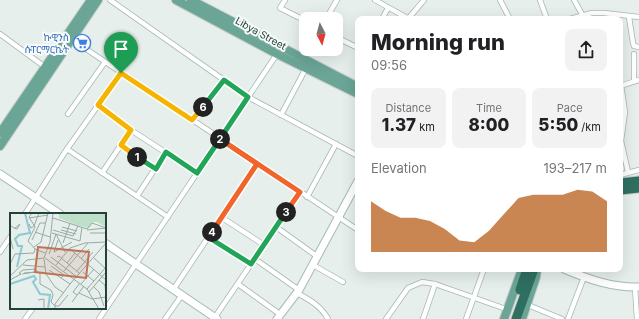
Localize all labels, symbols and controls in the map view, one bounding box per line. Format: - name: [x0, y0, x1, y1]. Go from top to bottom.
- north arrow: [299, 12, 343, 56]
- map controls: [299, 12, 343, 56]
- street label: Libya Street: [233, 14, 289, 52]
- text: Morning run: [371, 29, 505, 55]
- button: share: [565, 29, 607, 71]
- place label: ኩዊንስ ሱፐርማርኬት: [24, 31, 69, 55]
- pin: [104, 32, 138, 73]
- supermarket icon: ኩዊንስ ሱፐርማርኬት: [72, 33, 92, 53]
- icon: arrive: [110, 38, 132, 60]
- text: 09:56: [371, 57, 407, 73]
- pin: 6: [193, 97, 213, 117]
- text: 6: [199, 100, 207, 114]
- text: Distance: [386, 101, 431, 115]
- text: Time: [476, 101, 502, 115]
- text: Pace: [557, 101, 583, 115]
- text: 1.37: [382, 115, 416, 135]
- text: 8:00: [469, 115, 509, 135]
- text: 5:50: [538, 115, 578, 135]
- text: km: [416, 120, 435, 134]
- text: /km: [578, 120, 601, 134]
- pin: 2: [210, 129, 230, 149]
- text: 2: [217, 132, 223, 146]
- pin: 1: [127, 147, 147, 167]
- text: 1: [135, 150, 139, 164]
- text: Elevation: [371, 160, 427, 176]
- text: 193–217 m: [544, 160, 607, 176]
- pin: 3: [276, 202, 296, 222]
- text: 3: [282, 205, 290, 219]
- inset map: [10, 213, 106, 309]
- pin: 4: [202, 222, 222, 242]
- text: 4: [208, 225, 216, 239]

